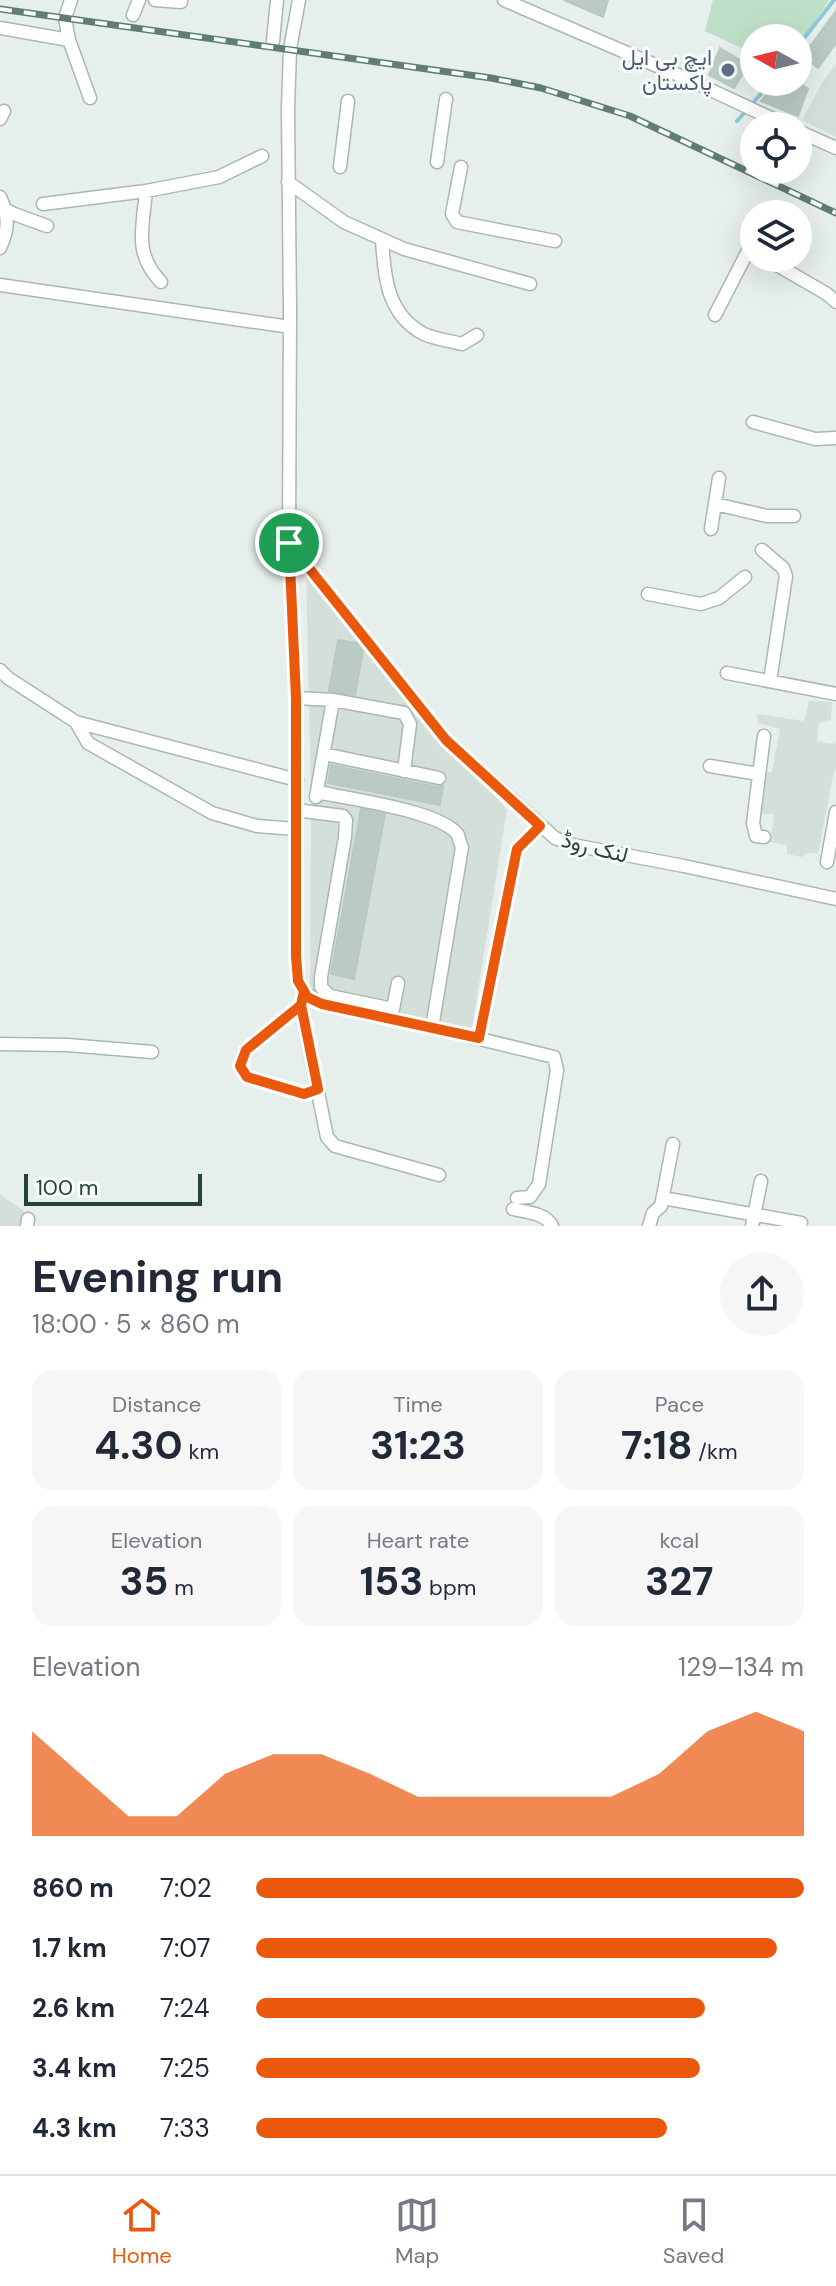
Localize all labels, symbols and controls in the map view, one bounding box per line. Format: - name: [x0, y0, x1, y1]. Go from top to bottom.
- north arrow: [740, 24, 812, 96]
- map controls: [740, 24, 812, 272]
- place label: ایچ بی ایل پاکستان: [622, 43, 712, 97]
- marker: ایچ بی ایل پاکستان: [719, 61, 737, 79]
- button: locate: [740, 112, 812, 184]
- button: layers: [740, 200, 812, 272]
- pin: [255, 509, 323, 577]
- icon: arrive: [267, 521, 311, 565]
- street label: لنک روڈ: [558, 825, 631, 870]
- scale bar: [24, 1170, 202, 1206]
- text: 100 m: [36, 1173, 98, 1202]
- text: Evening run: [32, 1248, 283, 1306]
- button: share: [720, 1252, 804, 1336]
- text: 18:00 · 5 × 860 m: [32, 1307, 240, 1341]
- text: Distance: [112, 1390, 201, 1419]
- text: Time: [393, 1390, 443, 1419]
- text: Pace: [655, 1390, 704, 1419]
- text: 4.30: [94, 1419, 183, 1471]
- text: 31:23: [370, 1419, 466, 1471]
- text: 7:18: [621, 1419, 693, 1471]
- text: km: [183, 1437, 219, 1466]
- text: /km: [693, 1437, 738, 1466]
- text: Elevation: [111, 1526, 203, 1555]
- text: Heart rate: [367, 1526, 469, 1555]
- text: kcal: [659, 1526, 699, 1555]
- text: 35: [119, 1555, 168, 1607]
- text: 153: [360, 1555, 423, 1607]
- text: 327: [645, 1555, 714, 1607]
- text: m: [168, 1573, 194, 1602]
- text: bpm: [423, 1573, 476, 1602]
- text: Elevation: [32, 1650, 140, 1684]
- text: 129–134 m: [678, 1650, 804, 1684]
- text: 860 m: [32, 1871, 114, 1905]
- text: 7:02: [160, 1871, 212, 1905]
- text: 1.7 km: [32, 1931, 107, 1965]
- text: 7:07: [160, 1931, 210, 1965]
- text: 2.6 km: [32, 1991, 115, 2025]
- text: 7:24: [160, 1991, 209, 2025]
- text: 3.4 km: [32, 2051, 117, 2085]
- text: 7:25: [160, 2051, 210, 2085]
- text: 4.3 km: [32, 2111, 117, 2145]
- text: 7:33: [160, 2111, 210, 2145]
- tab: Home: [112, 2193, 172, 2270]
- tab: Map: [395, 2193, 439, 2270]
- tab: Saved: [663, 2193, 724, 2270]

